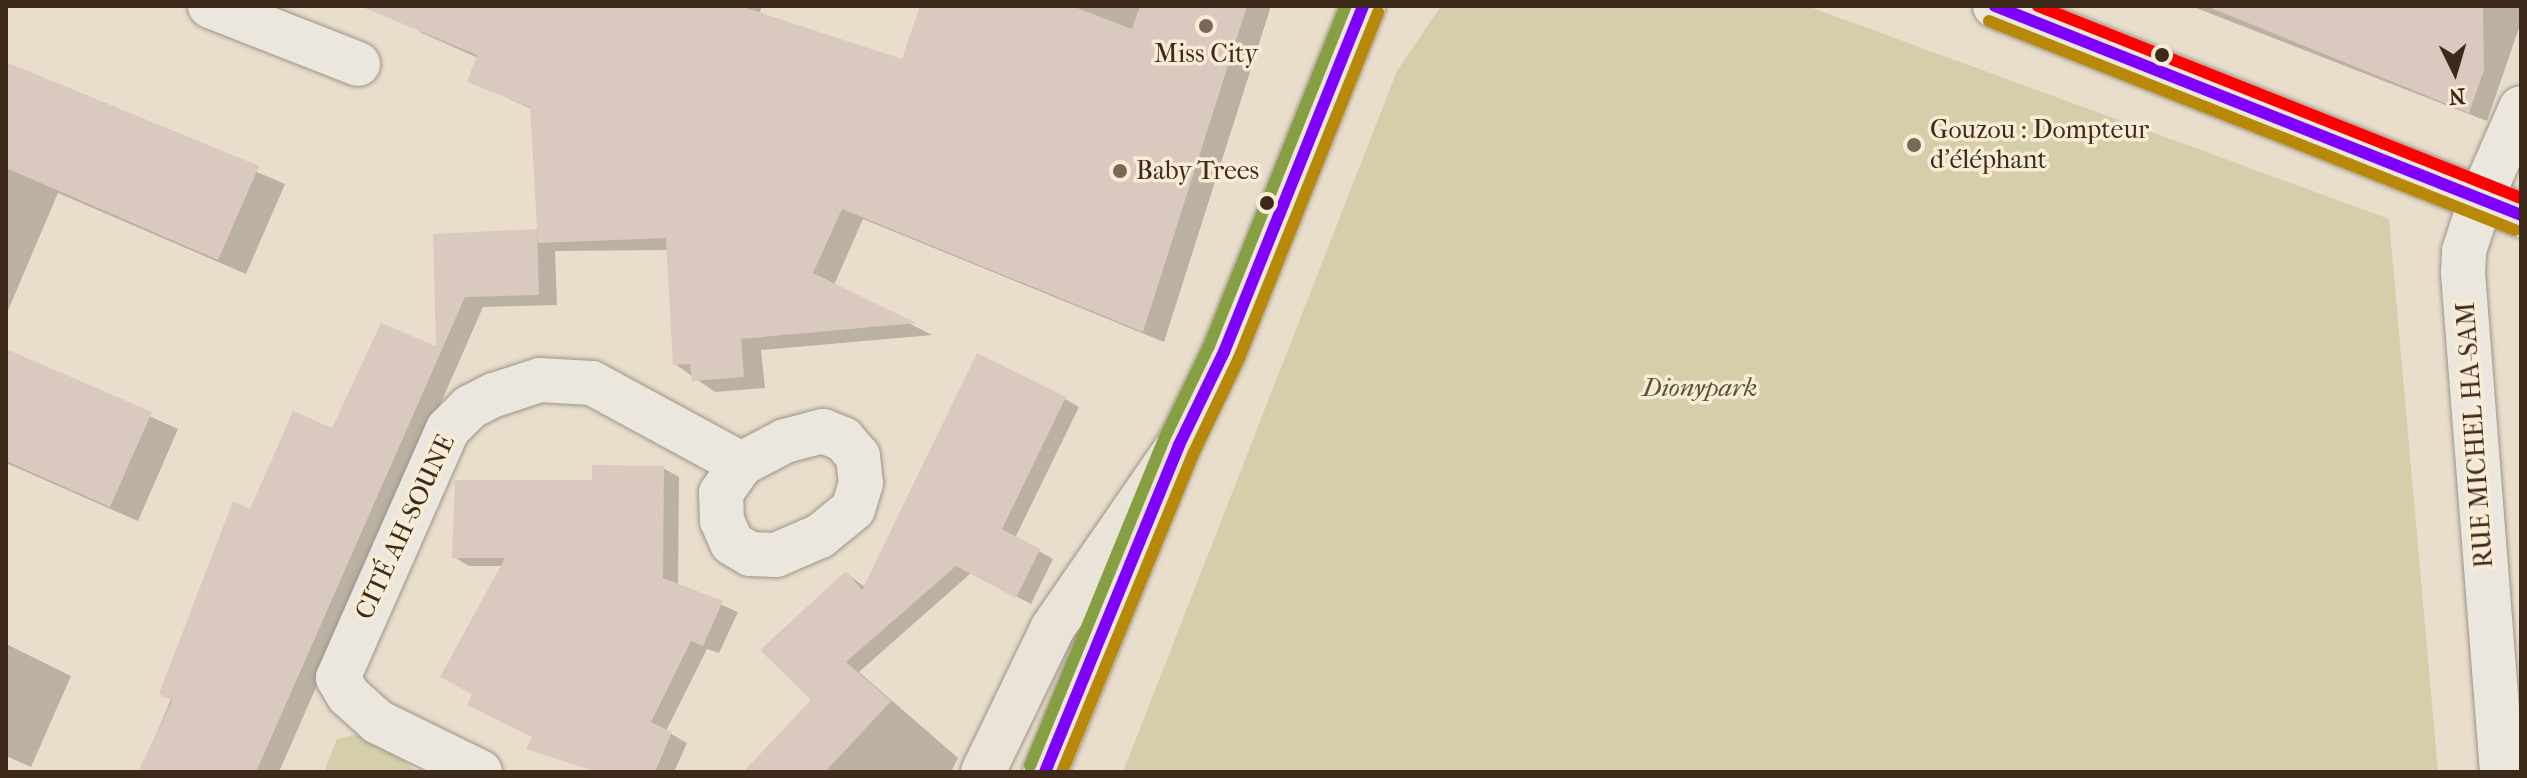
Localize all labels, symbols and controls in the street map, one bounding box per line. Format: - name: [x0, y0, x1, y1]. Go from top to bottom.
- marker: Miss City: [1197, 17, 1215, 35]
- north arrow: [2415, 32, 2495, 112]
- place label: Miss City: [1154, 38, 1258, 70]
- unlabelled marker: [2154, 47, 2170, 63]
- text: N: [2448, 82, 2467, 110]
- place label: Gouzou : Dompteur d'éléphant: [1930, 114, 2149, 176]
- marker: Gouzou : Dompteur d'éléphant: [1905, 136, 1923, 154]
- place label: Baby Trees: [1136, 155, 1259, 187]
- marker: Baby Trees: [1111, 162, 1129, 180]
- unlabelled marker: [1259, 195, 1275, 211]
- street label: RUE MICHEL HA-SAM: [2450, 301, 2500, 569]
- park label: Dionypark: [1643, 372, 1757, 404]
- street label: CITÉ AH-SOUNE: [349, 430, 461, 624]

